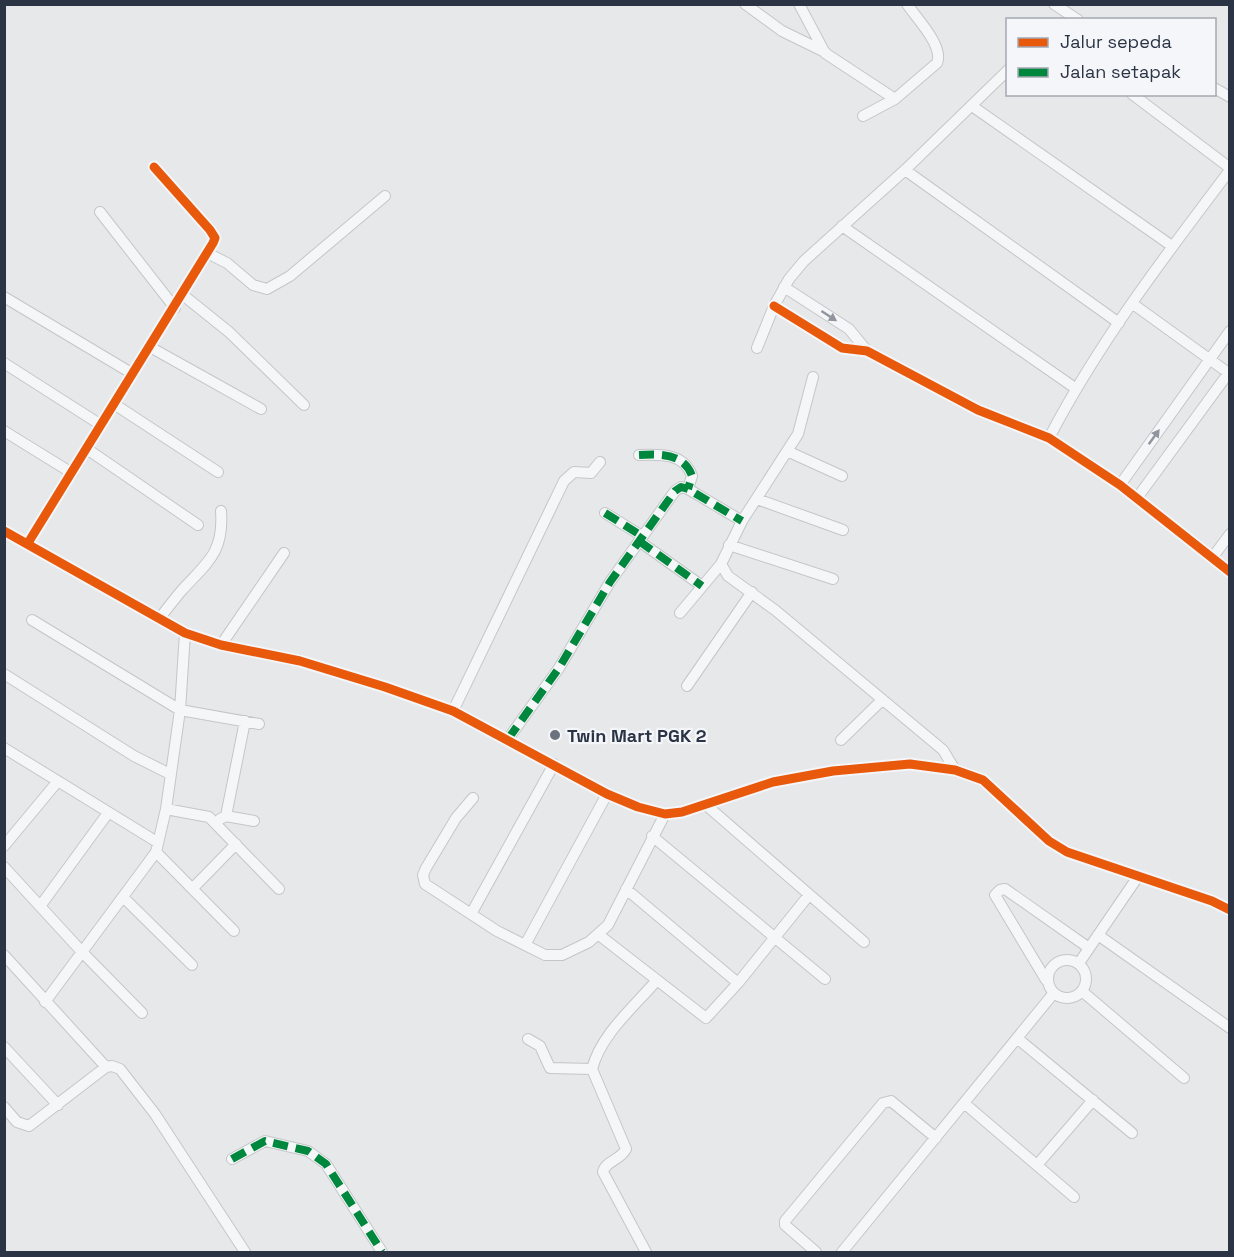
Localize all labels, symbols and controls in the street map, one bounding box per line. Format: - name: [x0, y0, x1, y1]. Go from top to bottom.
- legend: [1006, 18, 1216, 96]
- text: Jalur sepeda: [1060, 30, 1172, 53]
- text: Jalan setapak: [1060, 60, 1181, 83]
- one-way arrow: [821, 310, 837, 321]
- one-way arrow: [1148, 430, 1160, 446]
- place label: Twin Mart PGK 2: [567, 724, 707, 747]
- marker: Twin Mart PGK 2: [548, 728, 562, 742]

